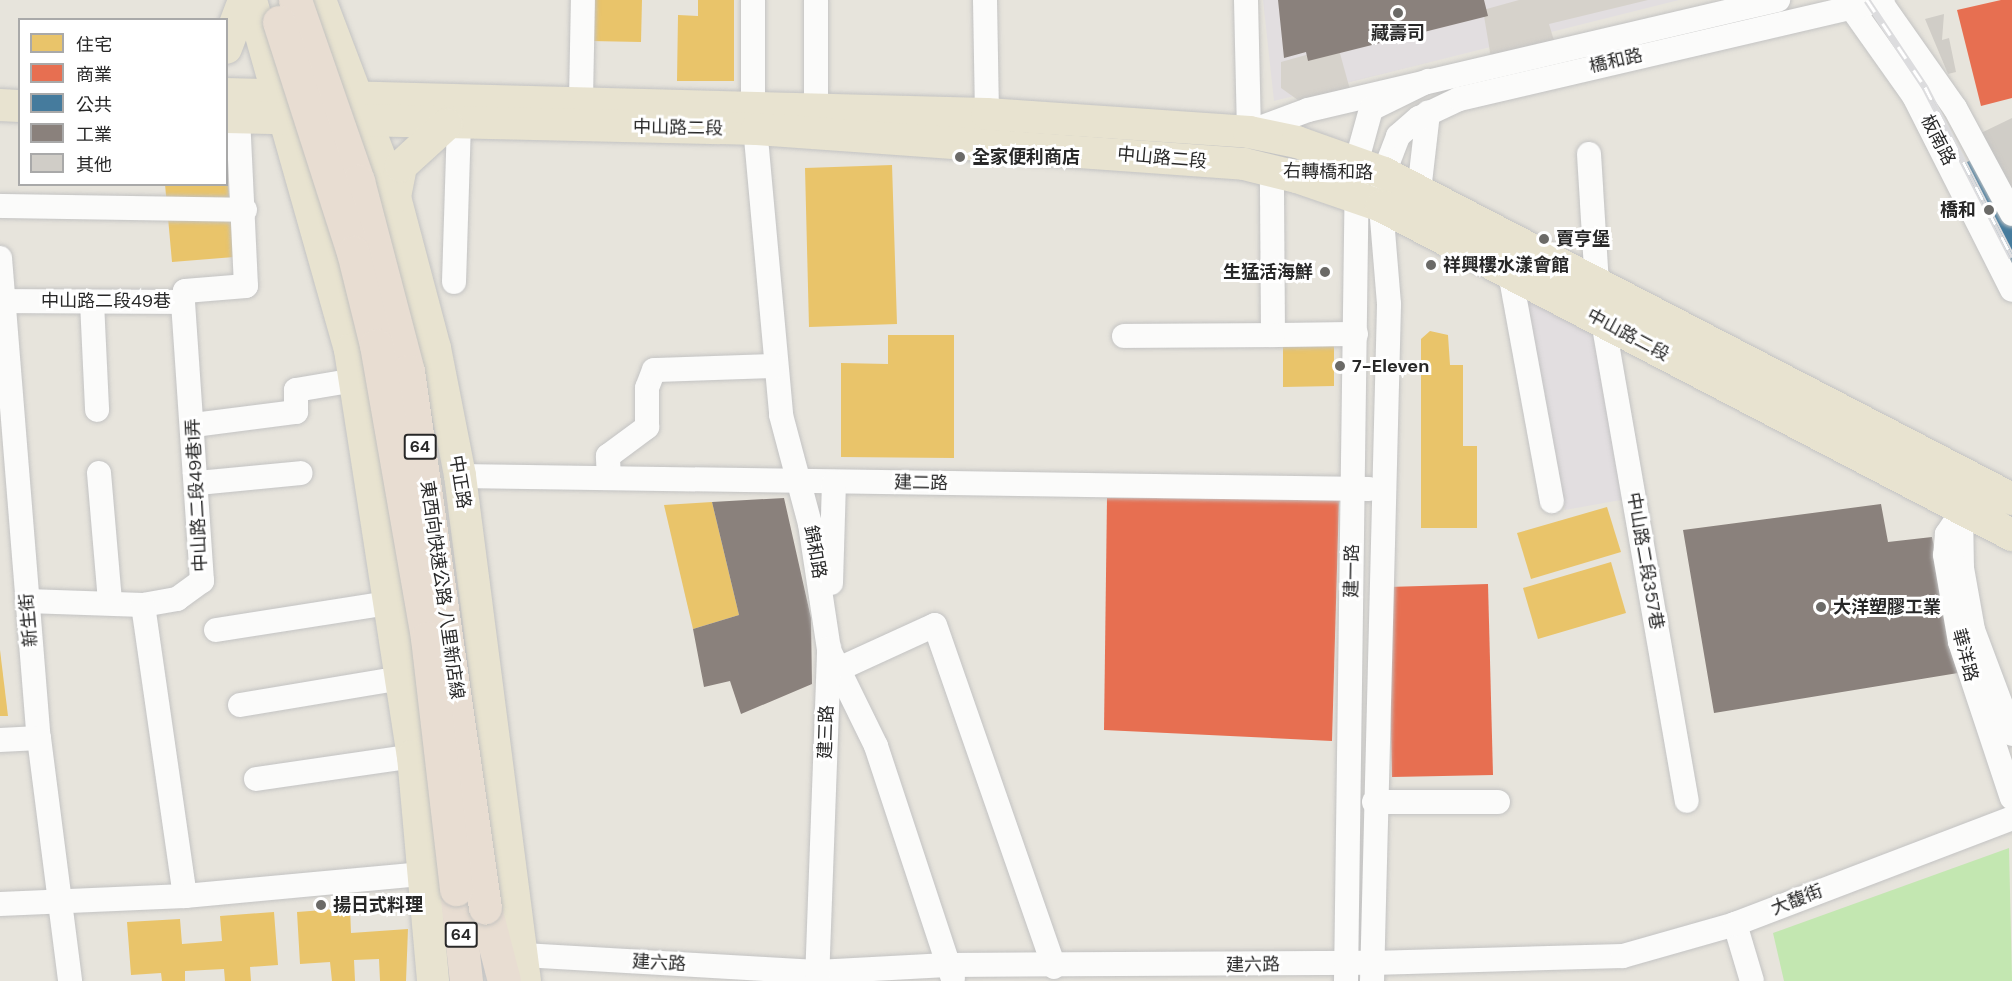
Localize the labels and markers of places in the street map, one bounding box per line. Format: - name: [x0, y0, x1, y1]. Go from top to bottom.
- marker: 藏壽司: [1391, 6, 1405, 20]
- place label: 藏壽司: [1371, 22, 1425, 44]
- place label: 全家便利商店: [972, 146, 1080, 168]
- marker: 全家便利商店: [953, 150, 967, 164]
- place label: 橋和: [1940, 199, 1976, 221]
- marker: 橋和: [1980, 201, 1998, 219]
- place label: 賣亨堡: [1556, 228, 1610, 250]
- marker: 賣亨堡: [1537, 232, 1551, 246]
- place label: 祥興樓水漾會館: [1443, 254, 1569, 276]
- marker: 祥興樓水漾會館: [1424, 258, 1438, 272]
- place label: 生猛活海鮮: [1223, 261, 1313, 283]
- marker: 生猛活海鮮: [1318, 265, 1332, 279]
- place label: 7-Eleven: [1352, 355, 1429, 377]
- marker: 7-Eleven: [1333, 359, 1347, 373]
- place label: 大洋塑膠工業: [1833, 596, 1941, 618]
- marker: 大洋塑膠工業: [1814, 600, 1828, 614]
- place label: 揚日式料理: [333, 894, 423, 916]
- marker: 揚日式料理: [314, 898, 328, 912]

